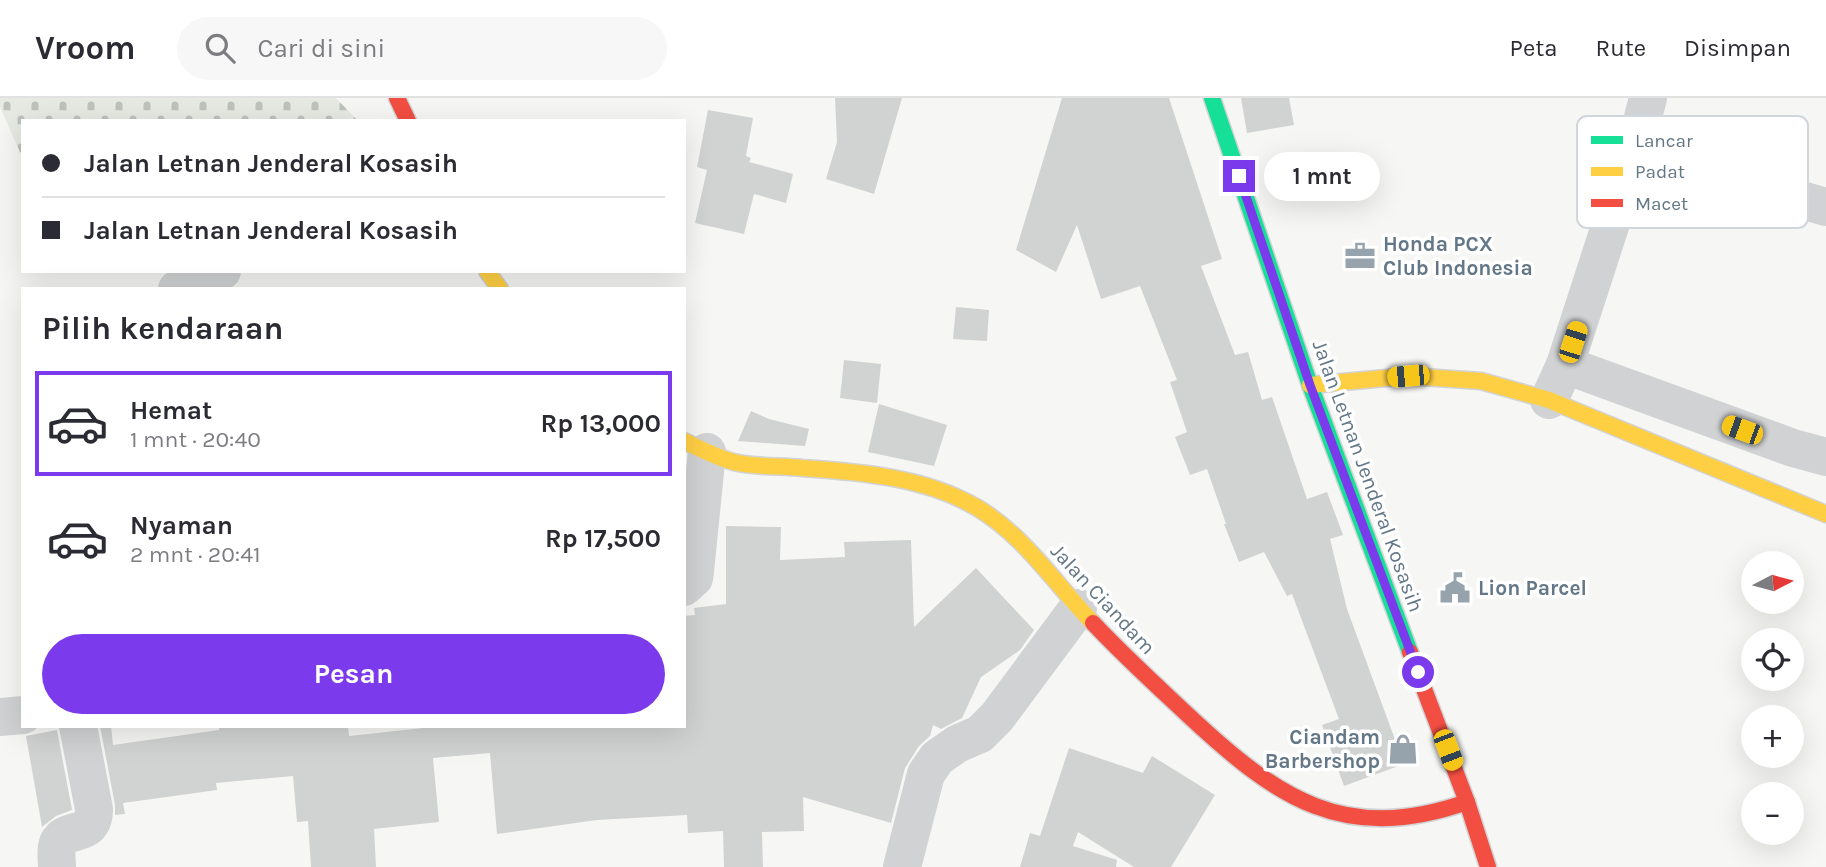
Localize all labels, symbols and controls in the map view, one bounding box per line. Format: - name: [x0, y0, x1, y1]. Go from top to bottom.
- search box: [177, 17, 667, 80]
- text: Vroom: [35, 29, 135, 67]
- icon: search: [201, 29, 239, 67]
- text: Cari di sini: [257, 33, 385, 64]
- text: Peta: [1510, 34, 1557, 62]
- text: Rute: [1595, 34, 1646, 62]
- text: Disimpan: [1684, 34, 1791, 62]
- legend: [1577, 116, 1808, 228]
- text: Lancar: [1635, 130, 1693, 152]
- text: Jalan Letnan Jenderal Kosasih: [84, 148, 458, 179]
- callout: 1 mnt: [1264, 152, 1379, 200]
- route end: [1223, 160, 1255, 192]
- text: Padat: [1635, 161, 1685, 183]
- text: 1 mnt: [1292, 163, 1352, 190]
- text: Macet: [1635, 193, 1688, 215]
- text: Jalan Letnan Jenderal Kosasih: [84, 215, 458, 246]
- place label: Honda PCX Club Indonesia: [1383, 232, 1533, 280]
- office icon: Honda PCX Club Indonesia: [1343, 239, 1377, 273]
- text: Pilih kendaraan: [42, 310, 283, 347]
- car: [1557, 319, 1590, 365]
- street label: Jalan Letnan Jenderal Kosasih: [1308, 337, 1428, 615]
- car: [1387, 364, 1430, 388]
- icon: car: [46, 392, 109, 455]
- text: Hemat: [130, 395, 212, 426]
- text: Rp 13,000: [540, 408, 661, 439]
- car: [1719, 413, 1766, 447]
- text: 1 mnt · 20:40: [130, 426, 261, 453]
- icon: car: [46, 507, 109, 570]
- text: Nyaman: [130, 510, 233, 541]
- text: Rp 17,500: [545, 523, 661, 554]
- street label: Jalan Ciandam: [1046, 539, 1160, 659]
- text: 2 mnt · 20:41: [130, 541, 261, 568]
- north arrow: [1741, 551, 1804, 614]
- map controls: [1741, 551, 1804, 845]
- public building icon: Lion Parcel: [1438, 571, 1472, 605]
- place label: Lion Parcel: [1478, 576, 1587, 600]
- button: locate: [1741, 628, 1804, 691]
- button: Pesan: [42, 634, 665, 714]
- route start: [1402, 656, 1434, 688]
- button: +: [1741, 705, 1804, 768]
- place label: Ciandam Barbershop: [1265, 725, 1380, 773]
- car: [1431, 727, 1466, 773]
- shop icon: Ciandam Barbershop: [1386, 732, 1420, 766]
- button: −: [1741, 782, 1804, 845]

